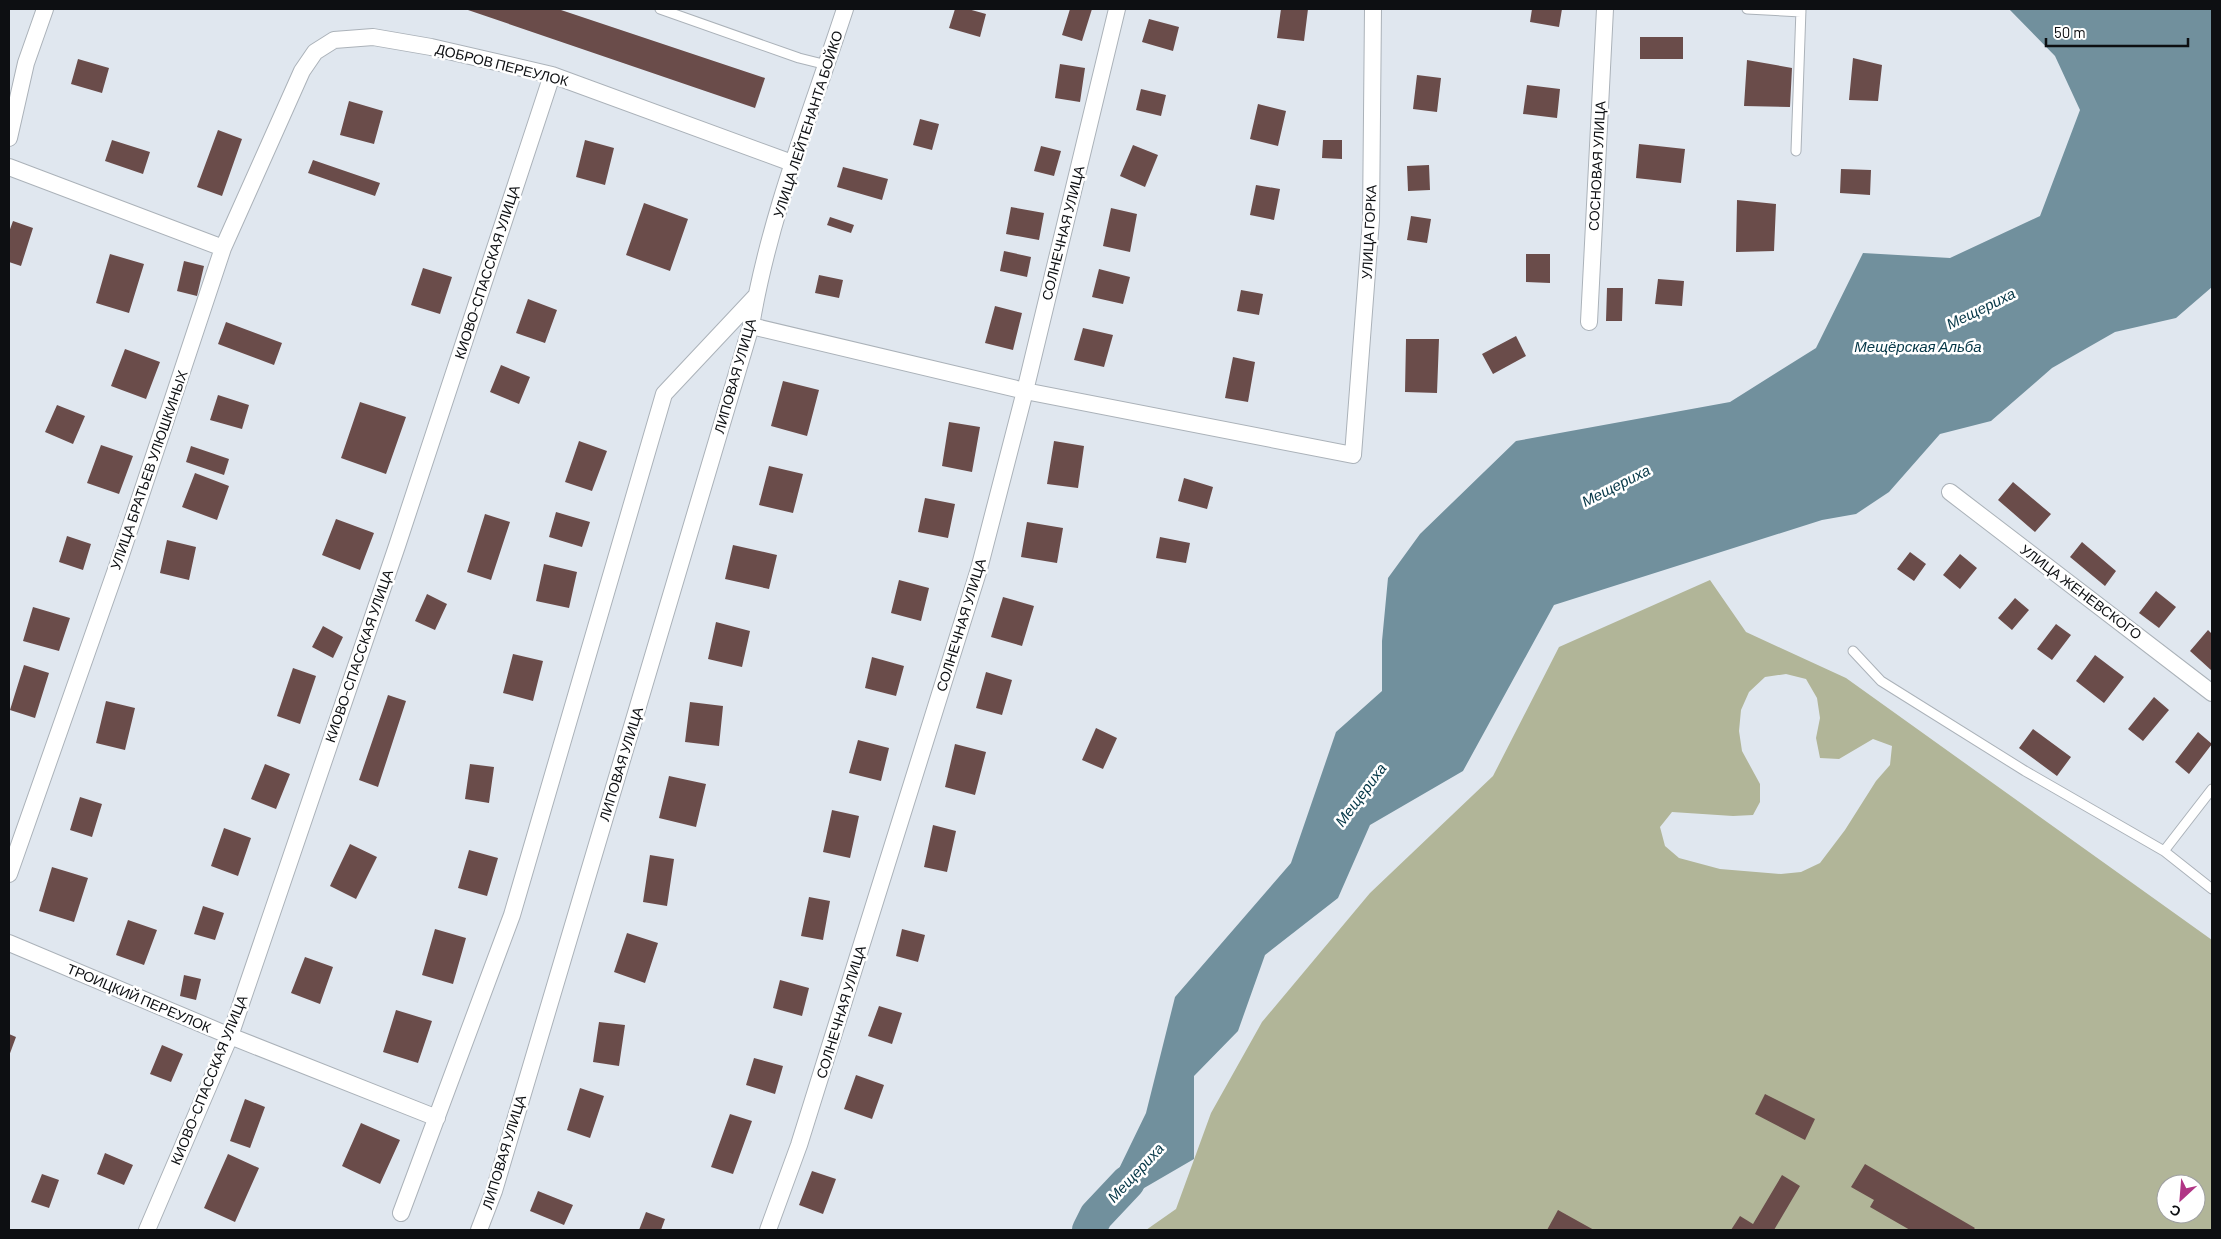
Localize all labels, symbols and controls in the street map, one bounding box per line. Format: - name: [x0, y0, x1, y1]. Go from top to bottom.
- scale bar: [2046, 15, 2188, 47]
- text: 50 m: [2054, 23, 2086, 41]
- street label: УЛИЦА ЛЕЙТЕНАНТА БОЙКО: [769, 28, 846, 219]
- street label: ДОБРОВ ПЕРЕУЛОК: [434, 40, 571, 89]
- street label: СОСНОВАЯ УЛИЦА: [1585, 100, 1608, 231]
- street label: СОЛНЕЧНАЯ УЛИЦА: [1038, 163, 1088, 302]
- street label: КИОВО-СПАССКАЯ УЛИЦА: [450, 182, 523, 361]
- street label: УЛИЦА ГОРКА: [1358, 184, 1380, 280]
- water label: Мещериха: [1943, 284, 2018, 332]
- street label: ЛИПОВАЯ УЛИЦА: [710, 316, 759, 435]
- water label: Мещёрская Альба: [1854, 337, 1982, 355]
- street label: УЛИЦА БРАТЬЕВ УЛЮШКИНЫХ: [106, 367, 191, 572]
- water label: Мещериха: [1578, 460, 1653, 510]
- street label: УЛИЦА ЖЕНЕВСКОГО: [2017, 540, 2145, 643]
- street label: СОЛНЕЧНАЯ УЛИЦА: [932, 556, 989, 693]
- street label: КИОВО-СПАССКАЯ УЛИЦА: [321, 567, 396, 744]
- street label: ЛИПОВАЯ УЛИЦА: [595, 704, 646, 823]
- water label: Мещериха: [1331, 759, 1390, 829]
- street label: СОЛНЕЧНАЯ УЛИЦА: [812, 943, 869, 1080]
- street label: ТРОИЦКИЙ ПЕРЕУЛОК: [65, 959, 214, 1036]
- street label: КИОВО-СПАССКАЯ УЛИЦА: [167, 992, 251, 1167]
- street label: ЛИПОВАЯ УЛИЦА: [478, 1092, 529, 1211]
- water label: Мещериха: [1103, 1139, 1167, 1206]
- north arrow: [2156, 1174, 2206, 1224]
- text: С: [2167, 1201, 2183, 1221]

